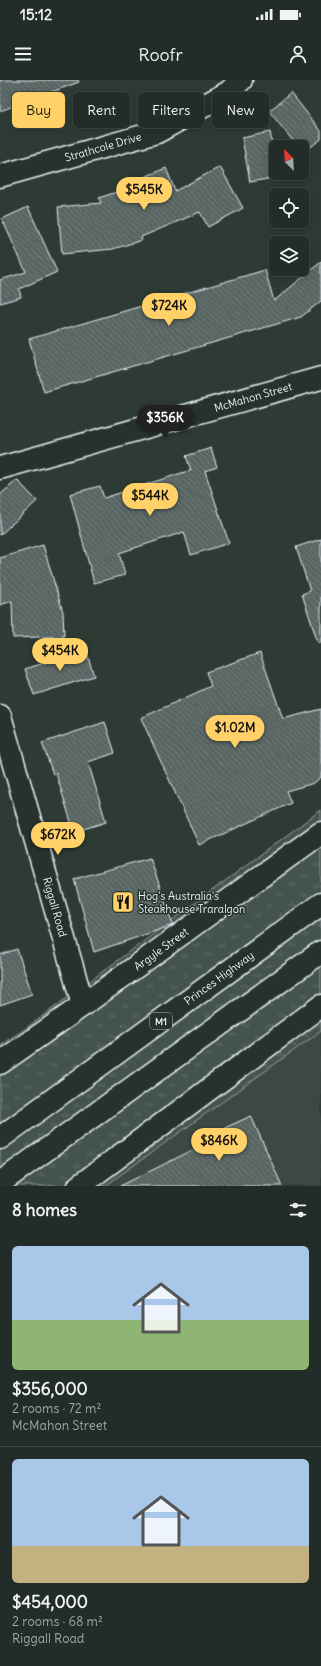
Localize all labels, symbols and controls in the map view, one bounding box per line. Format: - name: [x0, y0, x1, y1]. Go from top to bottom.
- text: 15:12: [20, 5, 52, 24]
- icon: menu: [12, 43, 34, 65]
- text: Roofr: [138, 43, 183, 66]
- icon: person: [287, 43, 309, 65]
- chip: Buy: [12, 92, 65, 128]
- chip: Rent: [73, 92, 130, 128]
- chip: Filters: [138, 92, 204, 128]
- chip: New: [212, 92, 269, 128]
- street label: Strathcole Drive: [63, 129, 143, 165]
- north arrow: [269, 140, 309, 180]
- map controls: [269, 140, 309, 276]
- pin: $545K: [116, 177, 172, 211]
- text: $545K: [125, 181, 163, 198]
- button: locate: [269, 188, 309, 228]
- button: layers: [269, 236, 309, 276]
- pin: $724K: [141, 293, 197, 327]
- text: $724K: [151, 297, 187, 314]
- street label: McMahon Street: [212, 379, 294, 415]
- pin: $356K: [137, 405, 193, 439]
- text: $356K: [146, 409, 184, 426]
- pin: $544K: [122, 483, 178, 517]
- text: $544K: [131, 487, 169, 504]
- pin: $454K: [32, 638, 88, 672]
- text: $454K: [41, 642, 79, 659]
- pin: $1.02M: [202, 715, 268, 749]
- text: $1.02M: [214, 719, 256, 736]
- pin: $672K: [30, 822, 86, 856]
- text: $672K: [40, 826, 76, 843]
- street label: Riggall Road: [40, 876, 70, 939]
- restaurant icon: Hog's Australia's Steakhouse Traralgon: [110, 889, 136, 915]
- place label: Hog's Australia's Steakhouse Traralgon: [138, 889, 245, 916]
- street label: Argyle Street: [131, 924, 191, 974]
- street label: Princes Highway: [181, 948, 257, 1008]
- road number: M1: [150, 1013, 172, 1029]
- pin: $846K: [191, 1128, 247, 1162]
- text: $846K: [200, 1132, 238, 1149]
- text: 8 homes: [12, 1199, 77, 1221]
- icon: filters: [287, 1199, 309, 1221]
- icon: home: [125, 1272, 197, 1344]
- text: $356,000: [12, 1378, 88, 1400]
- text: 2 rooms · 72 m²: [12, 1400, 101, 1417]
- text: McMahon Street: [12, 1417, 107, 1434]
- icon: home: [125, 1485, 197, 1557]
- text: $454,000: [12, 1591, 88, 1613]
- text: 2 rooms · 68 m²: [12, 1613, 103, 1630]
- text: Riggall Road: [12, 1630, 85, 1647]

